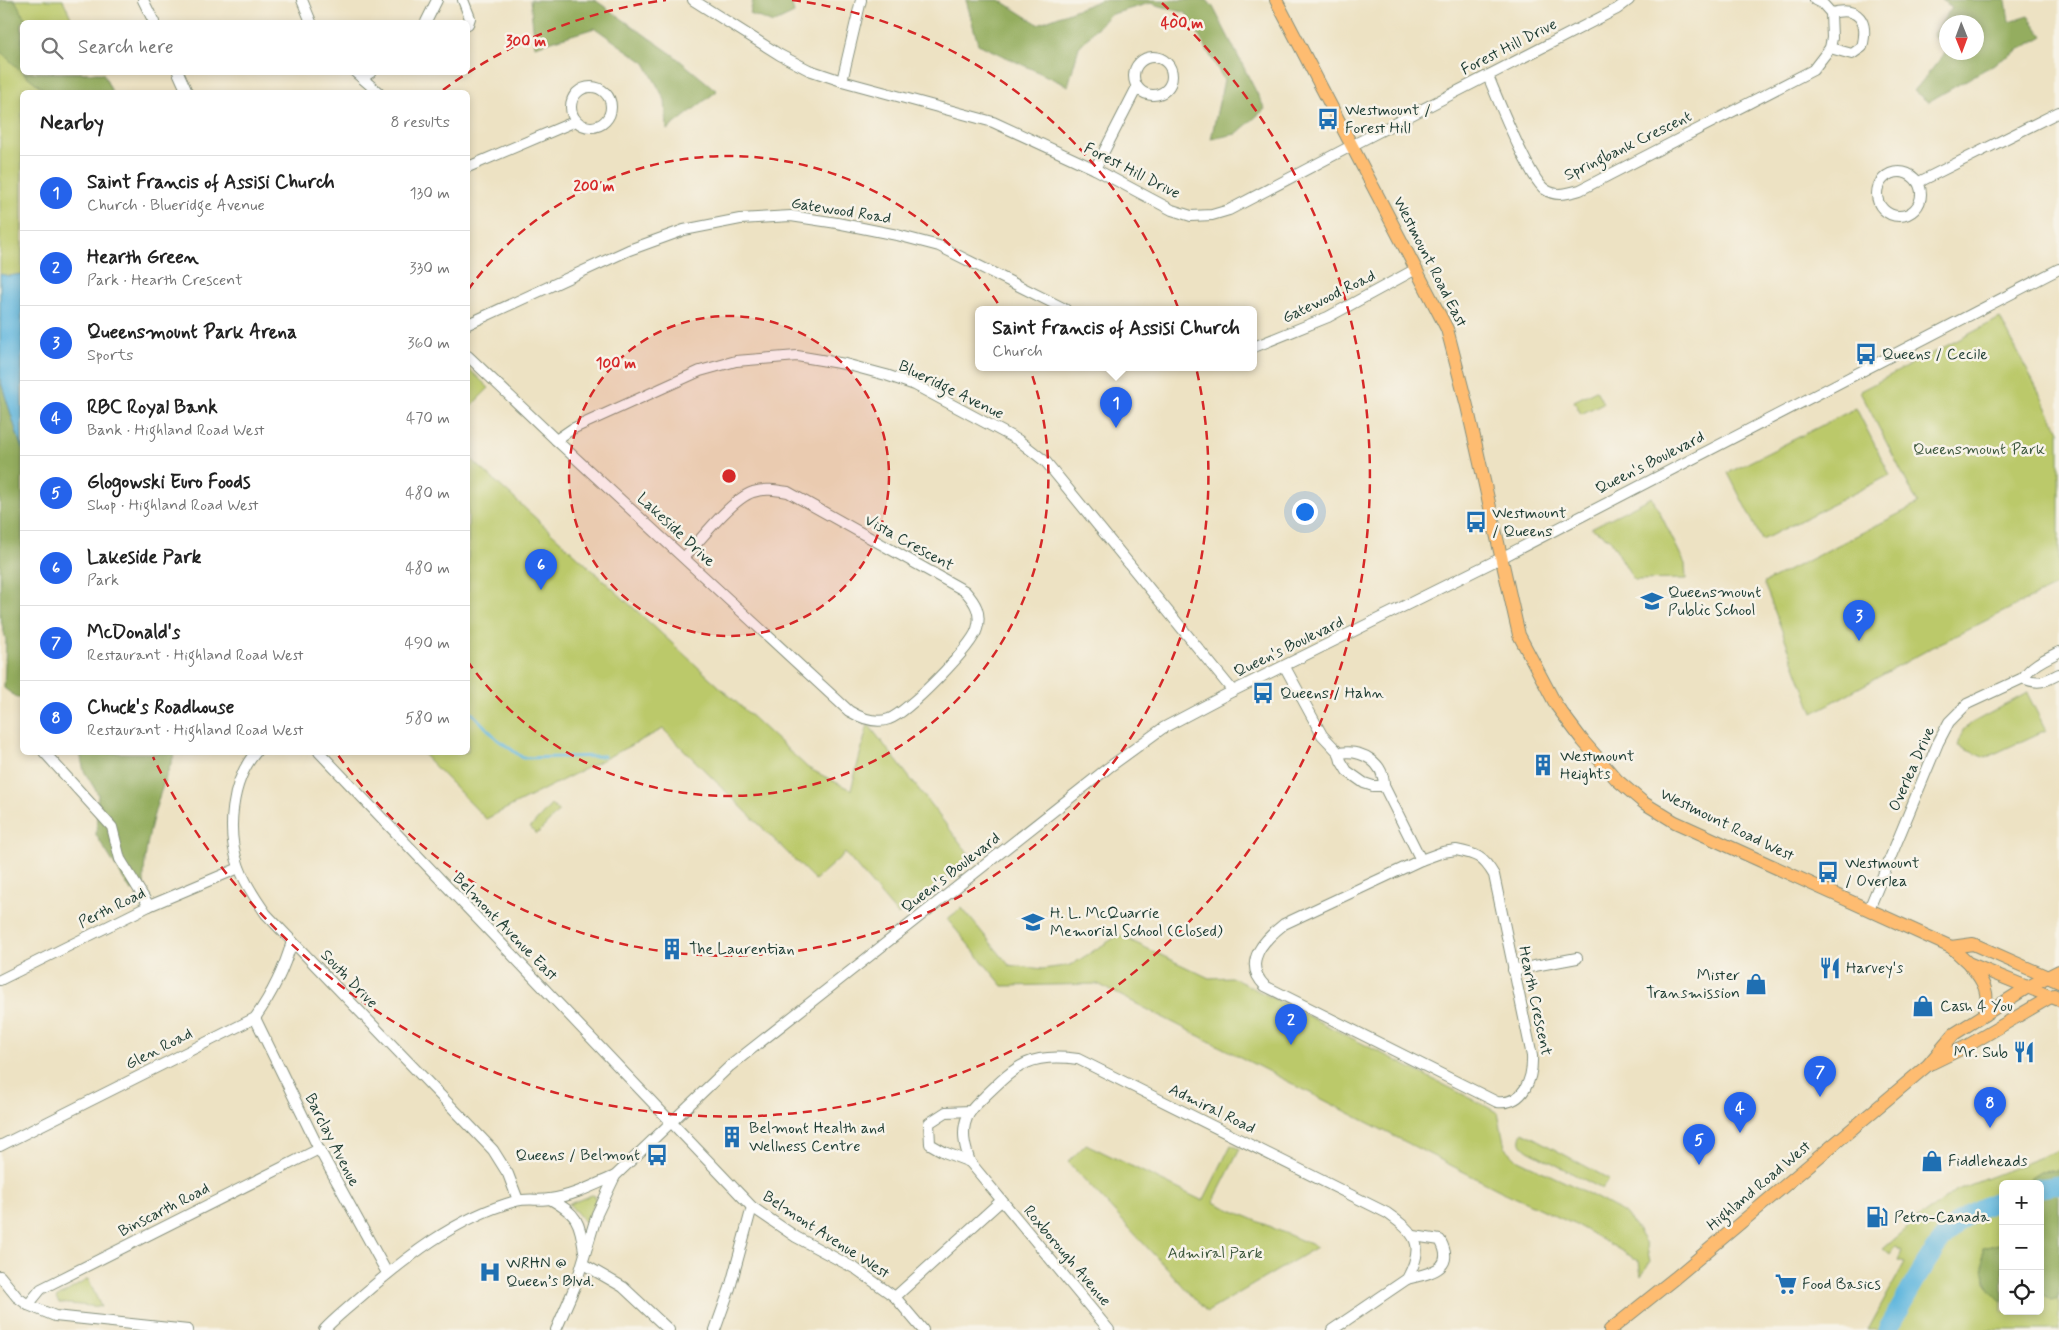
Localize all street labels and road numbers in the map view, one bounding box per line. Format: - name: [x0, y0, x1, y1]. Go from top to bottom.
- street label: Forest Hill Drive: [1457, 14, 1561, 80]
- street label: Springbank Crescent: [1561, 106, 1696, 187]
- street label: Forest Hill Drive: [1080, 138, 1184, 204]
- street label: Gatewood Road: [789, 193, 893, 229]
- street label: Westmount Road East: [1388, 193, 1472, 331]
- street label: Gatewood Road: [1279, 265, 1379, 329]
- street label: Blueridge Avenue: [894, 355, 1007, 426]
- street label: Queen's Boulevard: [1592, 426, 1708, 500]
- street label: Lakeside Drive: [632, 488, 720, 572]
- street label: Vista Crescent: [861, 510, 958, 576]
- street label: Queen's Boulevard: [1231, 611, 1347, 683]
- street label: Overlea Drive: [1884, 723, 1940, 815]
- street label: Westmount Road West: [1656, 783, 1798, 867]
- street label: Queen's Boulevard: [897, 828, 1005, 918]
- street label: Belmont Avenue East: [448, 868, 562, 986]
- street label: Perth Road: [75, 883, 149, 933]
- street label: Hearth Crescent: [1513, 944, 1557, 1058]
- street label: South Drive: [316, 945, 382, 1013]
- street label: Glen Road: [122, 1023, 196, 1075]
- street label: Admiral Road: [1165, 1079, 1259, 1139]
- street label: Barclay Avenue: [300, 1090, 365, 1190]
- street label: Highland Road West: [1703, 1136, 1816, 1237]
- street label: Binscarth Road: [115, 1178, 213, 1242]
- street label: Belmont Avenue West: [758, 1186, 894, 1284]
- street label: Roxborough Avenue: [1018, 1201, 1116, 1311]

